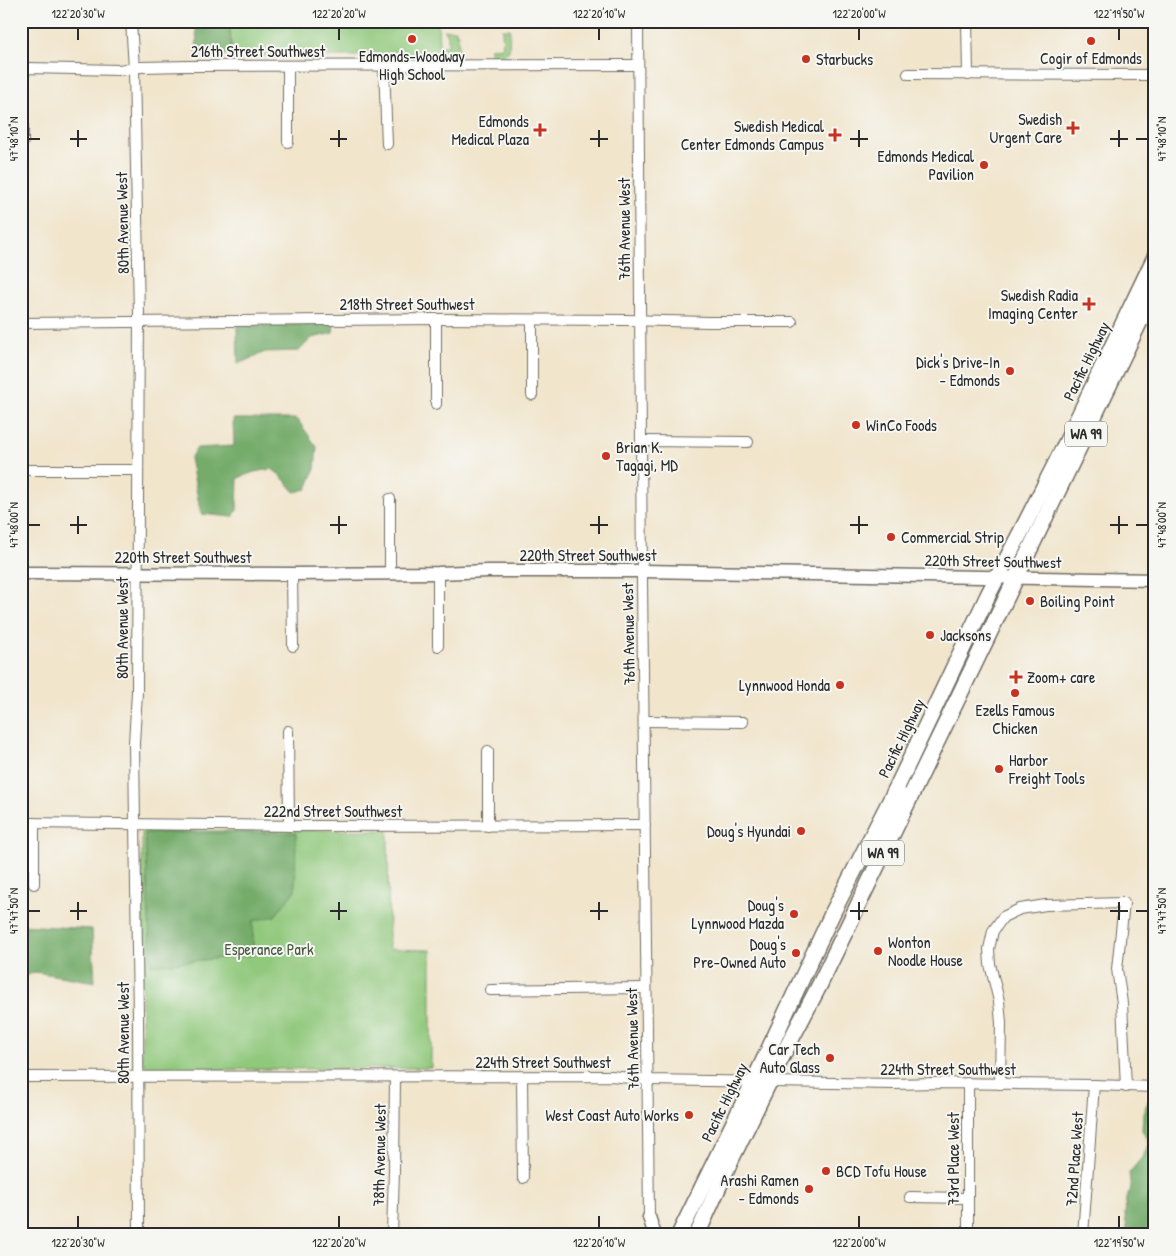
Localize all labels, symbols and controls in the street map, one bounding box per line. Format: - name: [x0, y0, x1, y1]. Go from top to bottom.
- text: 122°20'30"W: [51, 5, 105, 22]
- text: 122°20'20"W: [312, 5, 366, 22]
- text: 122°20'10"W: [573, 5, 626, 22]
- text: 122°20'00"W: [832, 5, 886, 22]
- text: 122°19'50"W: [1094, 5, 1145, 22]
- marker: Edmonds-Woodway High School: [406, 33, 418, 45]
- marker: Cogir of Edmonds: [1085, 35, 1097, 47]
- street label: 216th Street Southwest: [191, 40, 326, 62]
- place label: Edmonds-Woodway High School: [359, 45, 465, 85]
- place label: Cogir of Edmonds: [1040, 47, 1142, 69]
- place label: Starbucks: [816, 48, 873, 70]
- marker: Starbucks: [800, 53, 812, 65]
- place label: Swedish Urgent Care: [990, 108, 1063, 148]
- place label: Edmonds Medical Plaza: [452, 110, 529, 150]
- place label: Swedish Medical Center Edmonds Campus: [681, 115, 825, 155]
- text: 47°48'10"N: [5, 117, 22, 161]
- text: 47°48'10"N: [1153, 117, 1170, 161]
- marker: Swedish Urgent Care: [1066, 121, 1080, 135]
- marker: Edmonds Medical Plaza: [533, 123, 547, 137]
- marker: Swedish Medical Center Edmonds Campus: [828, 128, 842, 142]
- place label: Edmonds Medical Pavilion: [878, 145, 975, 185]
- marker: Edmonds Medical Pavilion: [978, 159, 990, 171]
- street label: 80th Avenue West: [110, 171, 134, 274]
- street label: 76th Avenue West: [613, 177, 635, 280]
- place label: Swedish Radia Imaging Center: [988, 284, 1078, 324]
- street label: 218th Street Southwest: [340, 293, 475, 315]
- marker: Swedish Radia Imaging Center: [1082, 297, 1096, 311]
- street label: Pacific Highway: [1057, 318, 1115, 404]
- place label: Dick's Drive-In - Edmonds: [916, 351, 1000, 391]
- marker: Dick's Drive-In - Edmonds: [1004, 365, 1016, 377]
- place label: WinCo Foods: [866, 414, 937, 436]
- marker: WinCo Foods: [850, 419, 862, 431]
- road number: WA 99: [1065, 422, 1107, 446]
- place label: Brian K. Tagagi, MD: [616, 436, 678, 476]
- marker: Brian K. Tagagi, MD: [600, 450, 612, 462]
- text: 47°48'00"N: [5, 502, 22, 548]
- text: 47°48'00"N: [1153, 502, 1170, 548]
- place label: Commercial Strip: [901, 526, 1004, 548]
- marker: Commercial Strip: [885, 531, 897, 543]
- street label: 220th Street Southwest: [520, 544, 657, 566]
- street label: 220th Street Southwest: [115, 546, 252, 568]
- street label: 220th Street Southwest: [924, 549, 1062, 573]
- street label: 80th Avenue West: [111, 576, 133, 679]
- street label: 76th Avenue West: [616, 582, 640, 685]
- place label: Boiling Point: [1040, 590, 1115, 612]
- marker: Boiling Point: [1024, 595, 1036, 607]
- place label: Jacksons: [940, 624, 991, 646]
- marker: Jacksons: [924, 629, 936, 641]
- place label: Zoom+ care: [1027, 666, 1096, 688]
- marker: Zoom+ care: [1009, 670, 1023, 684]
- place label: Lynnwood Honda: [739, 674, 830, 696]
- marker: Lynnwood Honda: [834, 679, 846, 691]
- marker: Ezells Famous Chicken: [1009, 687, 1021, 699]
- street label: Pacific Highway: [872, 695, 930, 781]
- place label: Ezells Famous Chicken: [975, 699, 1055, 739]
- place label: Harbor Freight Tools: [1008, 749, 1085, 789]
- marker: Harbor Freight Tools: [993, 763, 1005, 775]
- street label: 222nd Street Southwest: [264, 800, 403, 822]
- place label: Doug's Hyundai: [707, 820, 791, 842]
- marker: Doug's Hyundai: [795, 825, 807, 837]
- road number: WA 99: [862, 840, 904, 866]
- text: 47°47'50"N: [5, 888, 22, 934]
- text: 47°47'50"N: [1153, 888, 1170, 934]
- place label: Doug's Lynnwood Mazda: [691, 894, 784, 934]
- marker: Doug's Lynnwood Mazda: [788, 908, 800, 920]
- place label: Wonton Noodle House: [888, 931, 963, 971]
- place label: Doug's Pre-Owned Auto: [693, 933, 787, 973]
- park label: Esperance Park: [224, 938, 314, 960]
- marker: Wonton Noodle House: [872, 945, 884, 957]
- marker: Doug's Pre-Owned Auto: [790, 947, 802, 959]
- street label: 80th Avenue West: [112, 981, 134, 1084]
- street label: 76th Avenue West: [620, 987, 644, 1090]
- place label: Car Tech Auto Glass: [760, 1038, 820, 1078]
- street label: 224th Street Southwest: [475, 1051, 611, 1073]
- marker: Car Tech Auto Glass: [824, 1052, 836, 1064]
- street label: 224th Street Southwest: [880, 1058, 1016, 1080]
- street label: Pacific Highway: [695, 1059, 753, 1145]
- street label: 78th Avenue West: [367, 1103, 391, 1207]
- place label: West Coast Auto Works: [545, 1104, 679, 1126]
- marker: West Coast Auto Works: [683, 1109, 695, 1121]
- street label: 72nd Place West: [1060, 1110, 1088, 1207]
- street label: 73rd Place West: [942, 1112, 964, 1206]
- place label: BCD Tofu House: [836, 1160, 927, 1182]
- marker: BCD Tofu House: [820, 1165, 832, 1177]
- place label: Arashi Ramen - Edmonds: [721, 1169, 799, 1209]
- marker: Arashi Ramen - Edmonds: [803, 1183, 815, 1195]
- text: 122°20'30"W: [51, 1234, 105, 1251]
- text: 122°20'20"W: [312, 1234, 366, 1251]
- text: 122°20'10"W: [573, 1234, 626, 1251]
- text: 122°20'00"W: [832, 1234, 886, 1251]
- text: 122°19'50"W: [1094, 1234, 1145, 1251]

